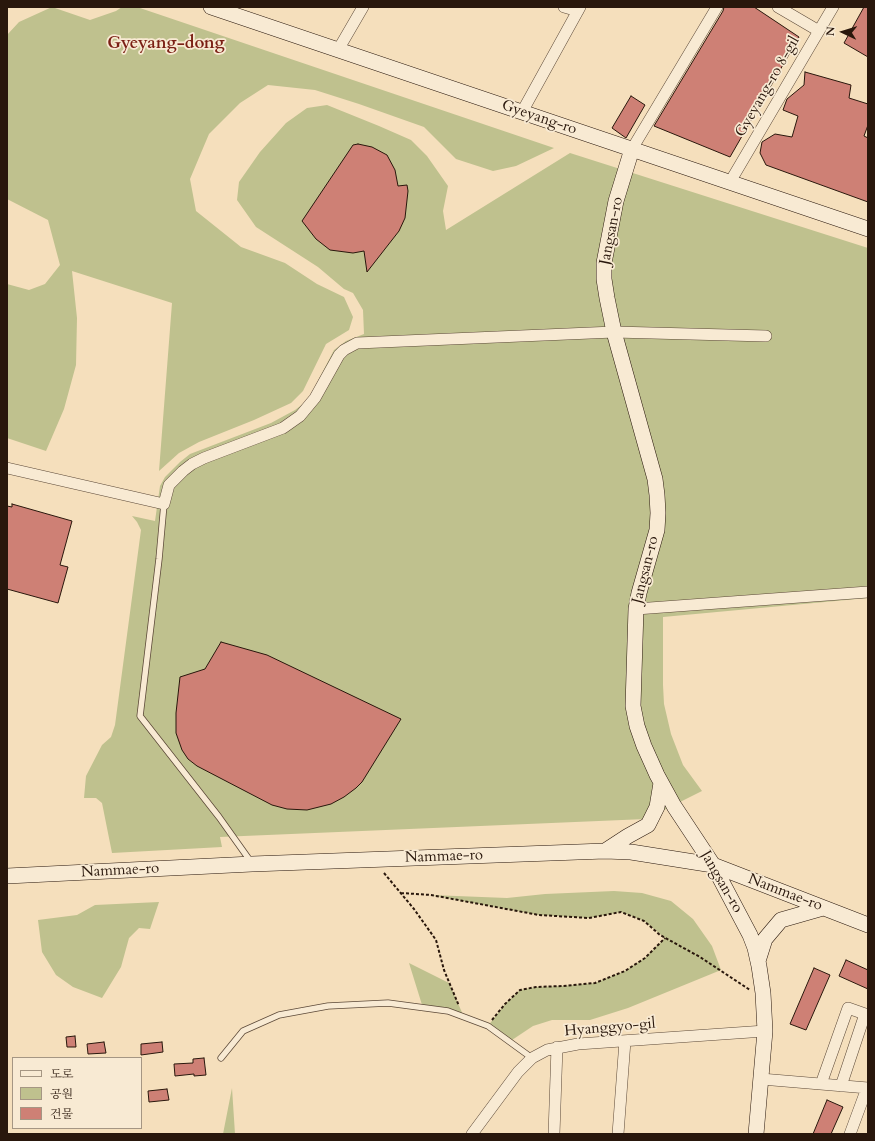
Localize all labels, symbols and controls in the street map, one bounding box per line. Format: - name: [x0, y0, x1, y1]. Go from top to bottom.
- north arrow: [823, 12, 863, 52]
- text: N: [823, 26, 838, 36]
- district label: Gyeyang-dong: [107, 34, 225, 54]
- street label: Gyeyang-ro 8-gil: [732, 34, 804, 140]
- street label: Gyeyang-ro: [499, 97, 579, 139]
- street label: Jangsan-ro: [597, 196, 627, 266]
- street label: Jangsan-ro: [629, 534, 663, 606]
- street label: Nammae-ro: [405, 847, 483, 867]
- street label: Jangsan-ro: [696, 848, 746, 916]
- street label: Nammae-ro: [80, 860, 160, 882]
- street label: Nammae-ro: [745, 871, 825, 915]
- street label: Hyanggyo-gil: [564, 1015, 656, 1041]
- legend: [12, 1057, 142, 1129]
- text: 도로: [50, 1066, 73, 1082]
- text: 공원: [50, 1086, 73, 1102]
- text: 건물: [50, 1106, 73, 1122]

